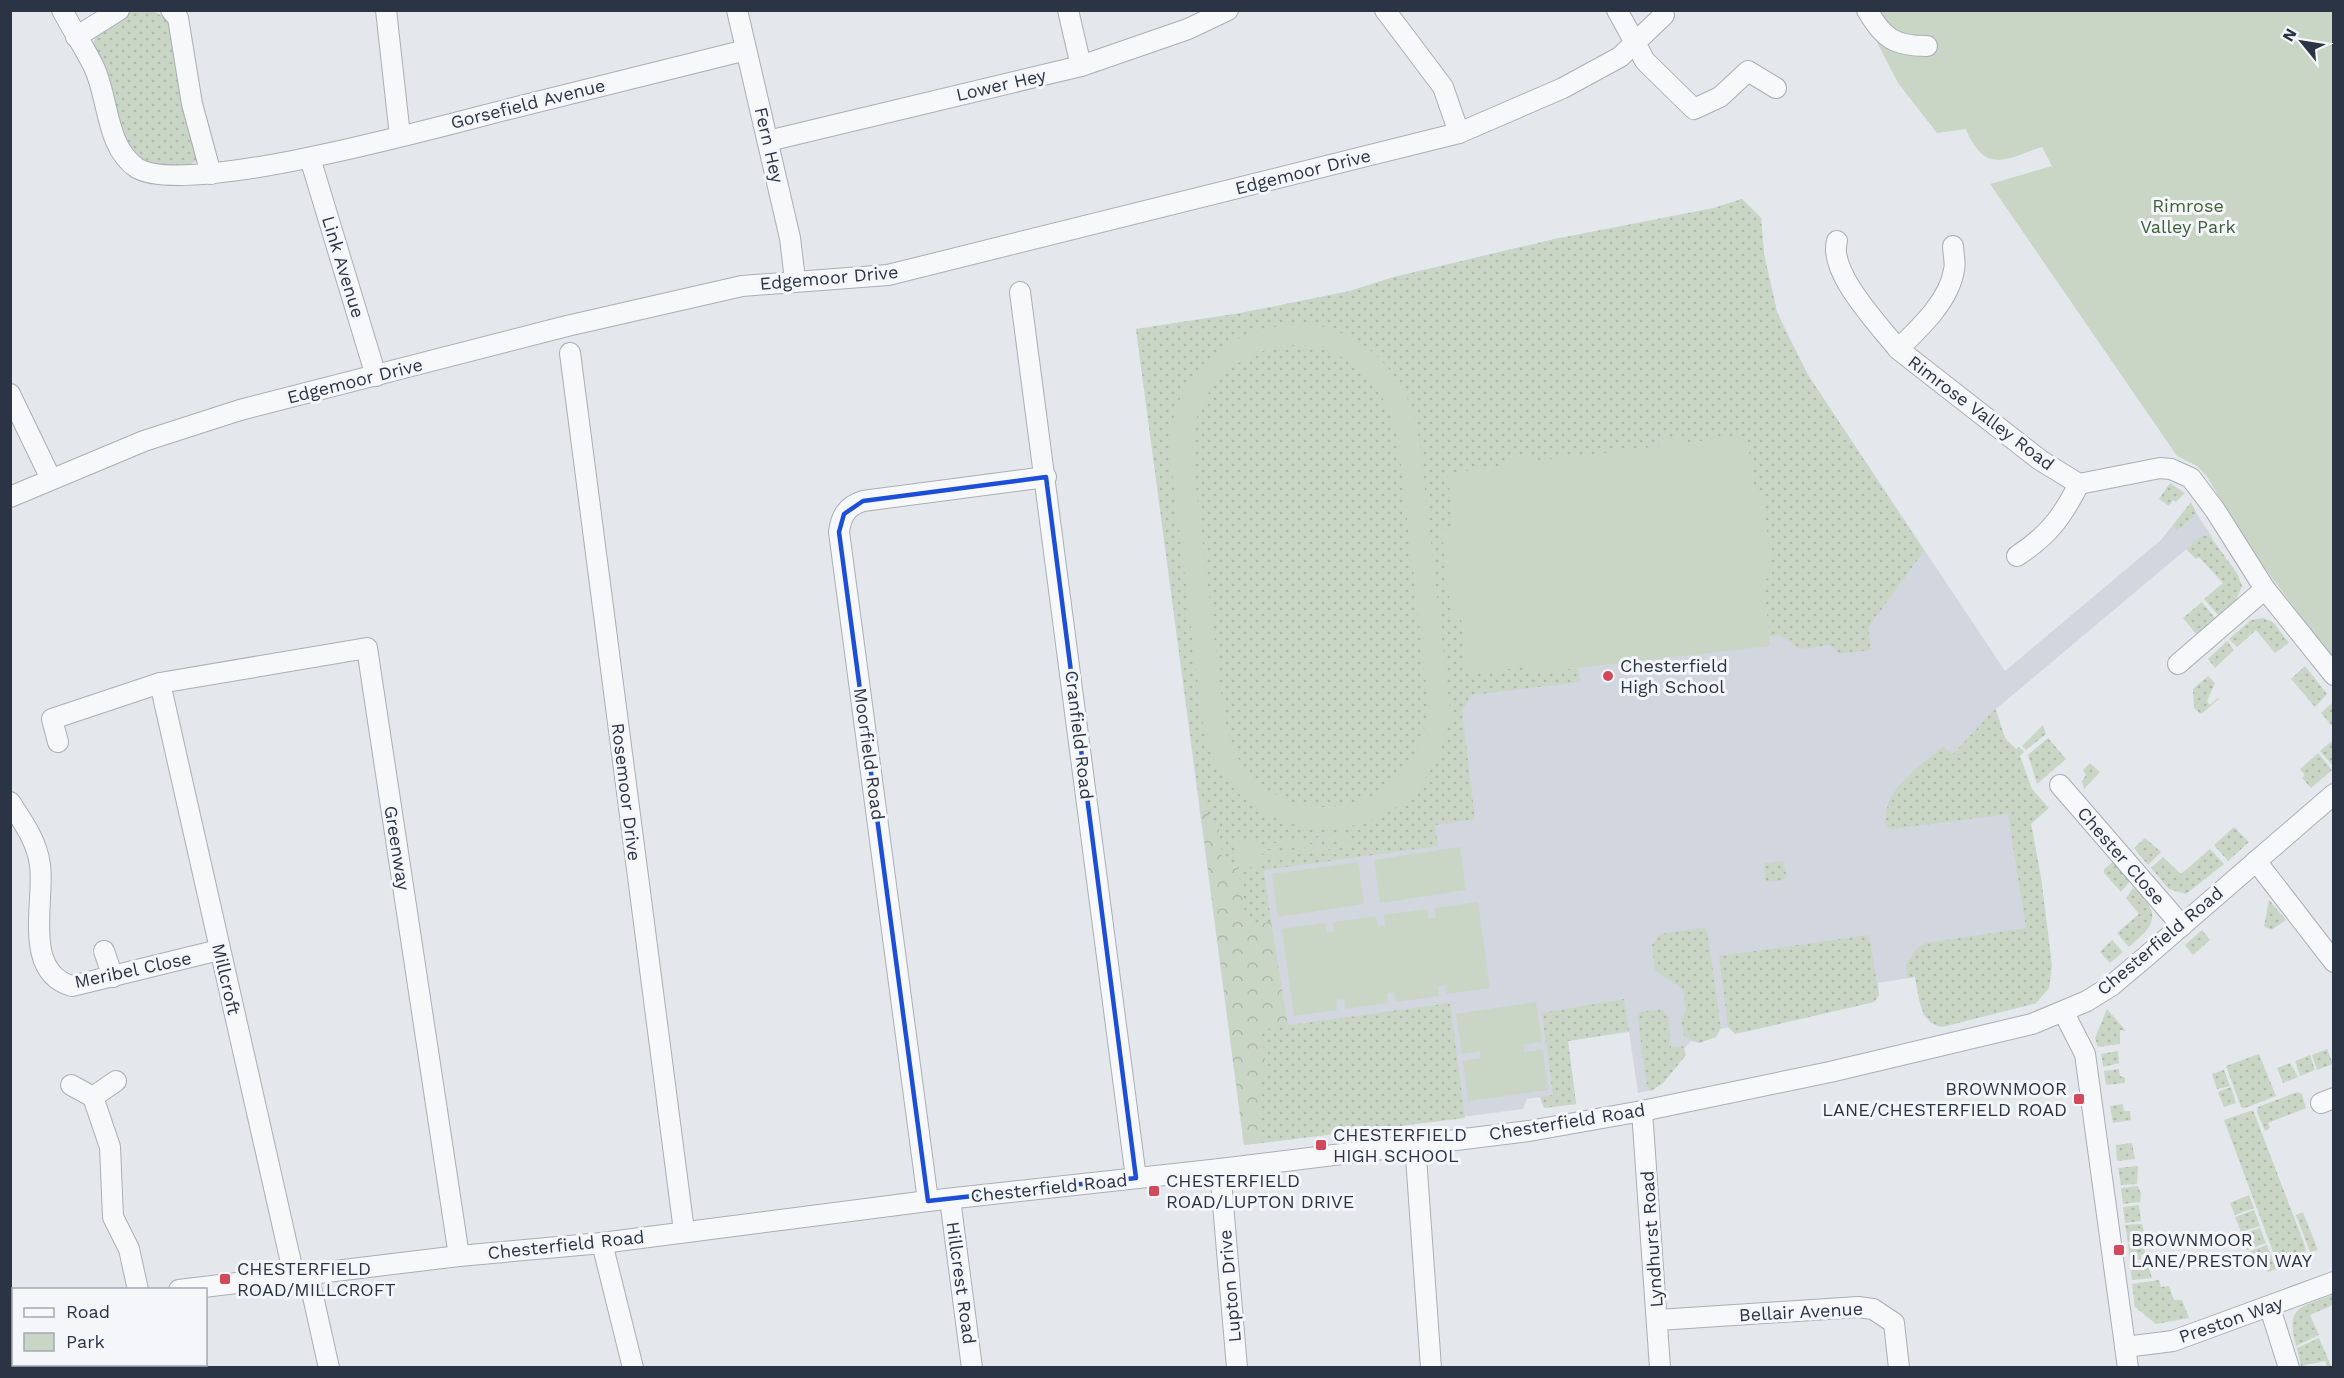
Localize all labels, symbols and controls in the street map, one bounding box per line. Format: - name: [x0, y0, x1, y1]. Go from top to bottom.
- north arrow: [2272, 12, 2332, 72]
- text: N: [2278, 25, 2301, 45]
- street label: Lower Hey: [954, 64, 1049, 105]
- street label: Gorsefield Avenue: [448, 74, 607, 133]
- street label: Fern Hey: [751, 105, 789, 186]
- street label: Edgemoor Drive: [1233, 145, 1373, 199]
- park label: Rimrose Valley Park: [2140, 195, 2236, 237]
- street label: Link Avenue: [318, 213, 369, 320]
- street label: Edgemoor Drive: [759, 261, 899, 294]
- street label: Rimrose Valley Road: [1904, 351, 2059, 474]
- street label: Edgemoor Drive: [285, 354, 425, 408]
- place label: Chesterfield High School: [1620, 655, 1728, 697]
- street label: Cranfield Road: [1061, 669, 1098, 801]
- marker: Chesterfield High School: [1601, 669, 1615, 683]
- street label: Moorfield Road: [850, 686, 889, 821]
- street label: Rosemoor Drive: [608, 722, 645, 862]
- street label: Chester Close: [2073, 802, 2170, 909]
- street label: Greenway: [380, 804, 415, 893]
- street label: Chesterfield Road: [2093, 882, 2227, 999]
- street label: Millcroft: [208, 941, 245, 1017]
- street label: Meribel Close: [73, 947, 193, 992]
- place label: BROWNMOOR LANE/CHESTERFIELD ROAD: [1822, 1078, 2067, 1120]
- marker: BROWNMOOR LANE/CHESTERFIELD ROAD: [2072, 1092, 2086, 1106]
- street label: Chesterfield Road: [1487, 1099, 1646, 1144]
- place label: CHESTERFIELD HIGH SCHOOL: [1333, 1124, 1467, 1166]
- marker: CHESTERFIELD HIGH SCHOOL: [1314, 1138, 1328, 1152]
- street label: Chesterfield Road: [969, 1169, 1128, 1206]
- place label: CHESTERFIELD ROAD/LUPTON DRIVE: [1166, 1170, 1354, 1212]
- street label: Lyndhurst Road: [1636, 1170, 1667, 1308]
- marker: CHESTERFIELD ROAD/LUPTON DRIVE: [1147, 1184, 1161, 1198]
- street label: Hillcrest Road: [942, 1220, 980, 1346]
- street label: Chesterfield Road: [486, 1226, 645, 1263]
- street label: Lupton Drive: [1214, 1229, 1245, 1343]
- place label: BROWNMOOR LANE/PRESTON WAY: [2131, 1229, 2313, 1271]
- marker: BROWNMOOR LANE/PRESTON WAY: [2112, 1243, 2126, 1257]
- place label: CHESTERFIELD ROAD/MILLCROFT: [237, 1258, 396, 1300]
- marker: CHESTERFIELD ROAD/MILLCROFT: [218, 1272, 232, 1286]
- legend: [12, 1288, 207, 1366]
- street label: Preston Way: [2176, 1292, 2286, 1347]
- street label: Bellair Avenue: [1738, 1298, 1864, 1325]
- text: Road: [66, 1301, 110, 1322]
- text: Park: [66, 1331, 105, 1352]

